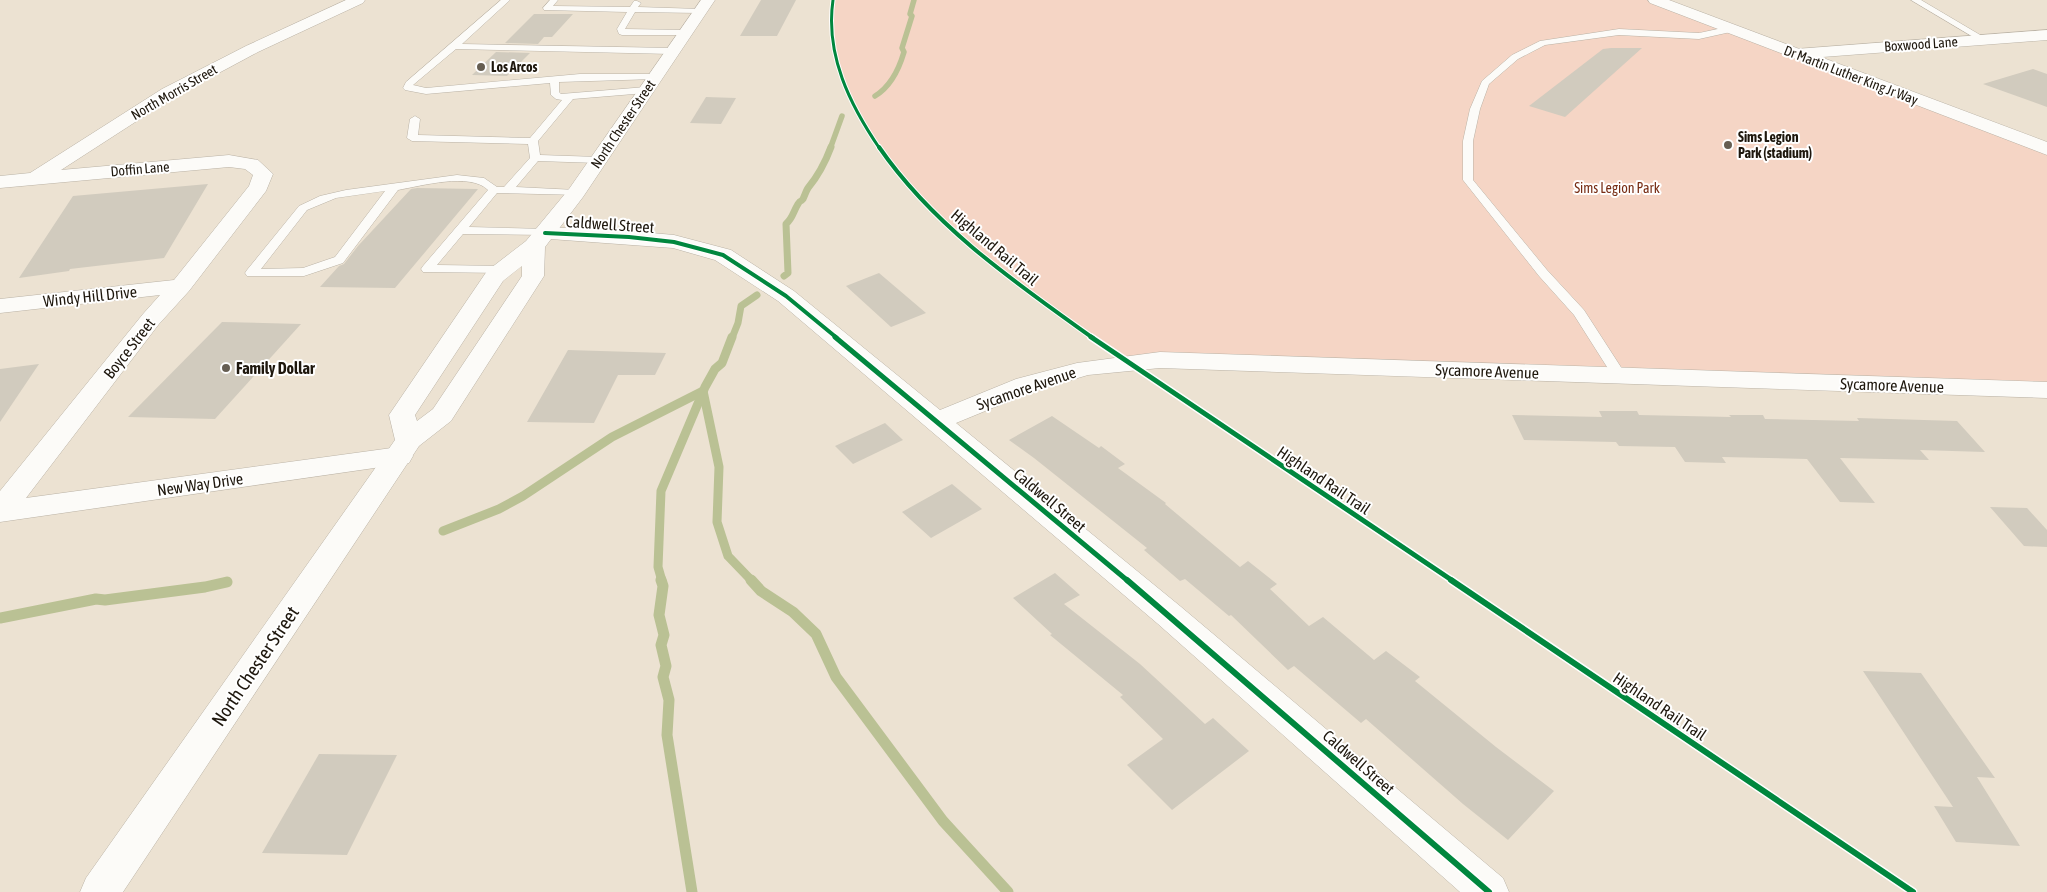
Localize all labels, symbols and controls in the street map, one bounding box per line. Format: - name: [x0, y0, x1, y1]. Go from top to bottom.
- street label: Boxwood Lane: [1884, 33, 1958, 55]
- street label: Dr Martin Luther King Jr Way: [1782, 42, 1921, 108]
- place label: Los Arcos: [491, 59, 538, 75]
- street label: North Morris Street: [128, 61, 220, 123]
- marker: Los Arcos: [475, 61, 487, 73]
- street label: North Chester Street: [588, 77, 658, 171]
- place label: Sims Legion Park (stadium): [1738, 129, 1812, 161]
- marker: Sims Legion Park (stadium): [1722, 139, 1734, 151]
- street label: Doffin Lane: [110, 158, 170, 180]
- park label: Sims Legion Park: [1574, 180, 1660, 196]
- street label: Highland Rail Trail: [947, 205, 1043, 290]
- street label: Caldwell Street: [565, 212, 655, 236]
- street label: Windy Hill Drive: [42, 282, 138, 311]
- street label: Boyce Street: [100, 314, 159, 382]
- place label: Family Dollar: [236, 359, 315, 377]
- street label: Sycamore Avenue: [1435, 360, 1539, 383]
- marker: Family Dollar: [220, 362, 232, 374]
- street label: Sycamore Avenue: [974, 363, 1078, 414]
- street label: Sycamore Avenue: [1840, 374, 1944, 397]
- street label: Highland Rail Trail: [1274, 442, 1375, 519]
- street label: Caldwell Street: [1010, 465, 1090, 536]
- street label: New Way Drive: [156, 469, 244, 500]
- street label: North Chester Street: [207, 602, 303, 730]
- street label: Highland Rail Trail: [1610, 668, 1711, 745]
- street label: Caldwell Street: [1320, 726, 1399, 798]

